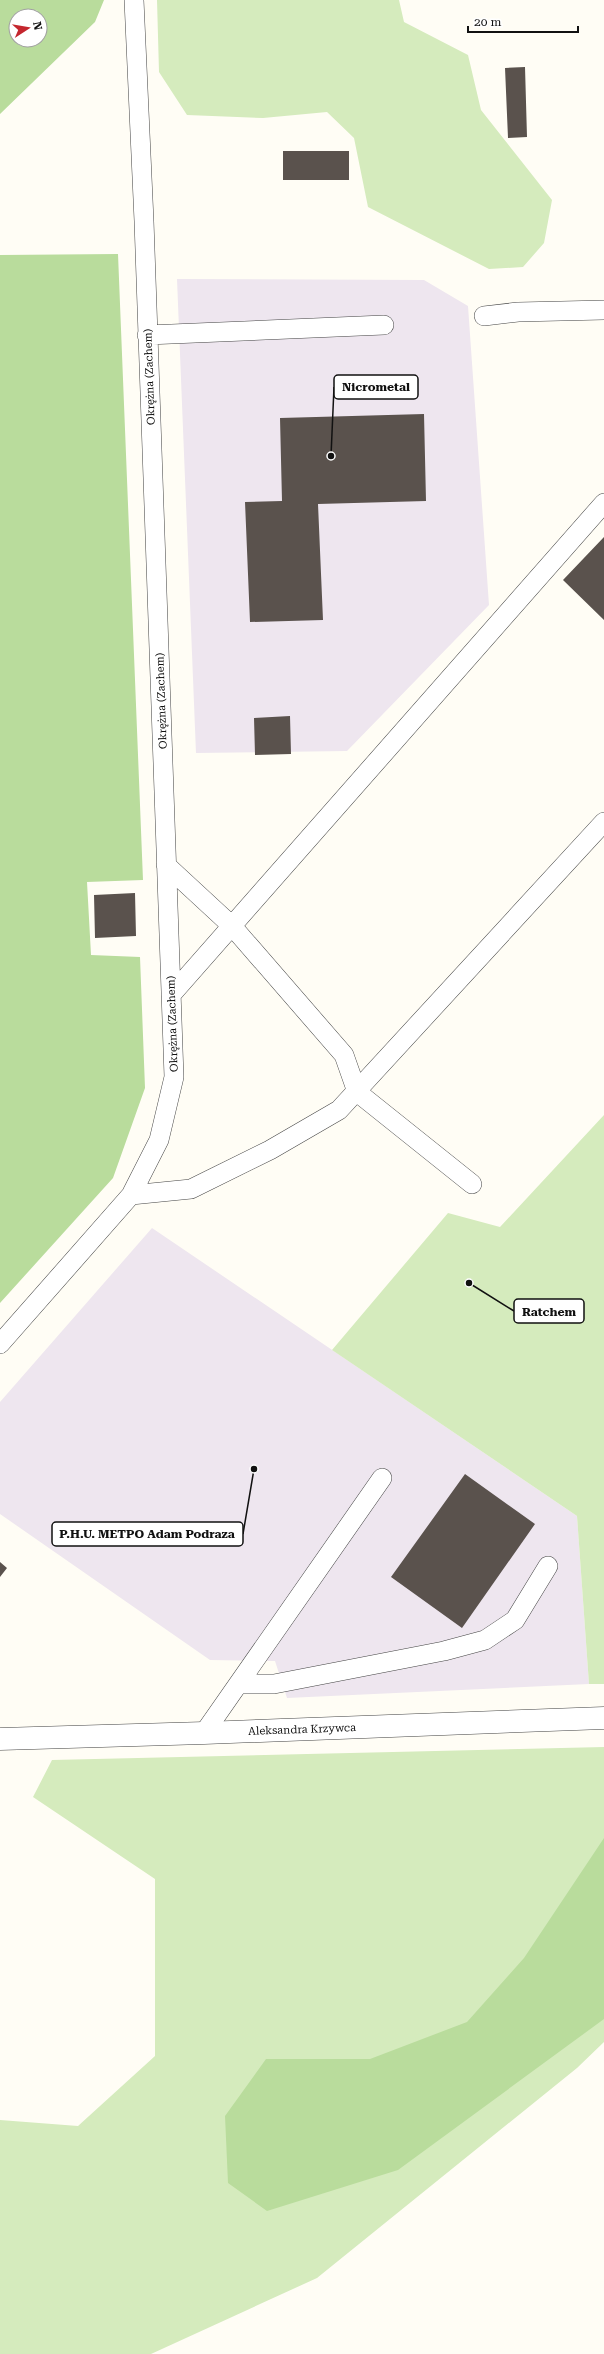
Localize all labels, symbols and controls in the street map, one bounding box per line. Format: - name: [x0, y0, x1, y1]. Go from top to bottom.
- north arrow: [8, 8, 48, 48]
- scale bar: [468, 8, 578, 34]
- text: 20 m: [474, 15, 501, 29]
- text: N: [30, 21, 45, 32]
- street label: Okrężna (Zachem): [141, 328, 158, 425]
- callout: Nicrometal: [334, 375, 418, 399]
- text: Nicrometal: [342, 380, 410, 394]
- street label: Okrężna (Zachem): [153, 652, 170, 749]
- street label: Okrężna (Zachem): [164, 975, 181, 1072]
- callout: Ratchem: [514, 1299, 584, 1323]
- text: Ratchem: [522, 1305, 576, 1319]
- callout: P.H.U. METPO Adam Podraza: [52, 1522, 243, 1546]
- text: P.H.U. METPO Adam Podraza: [59, 1527, 235, 1541]
- street label: Aleksandra Krzywca: [248, 1721, 356, 1738]

